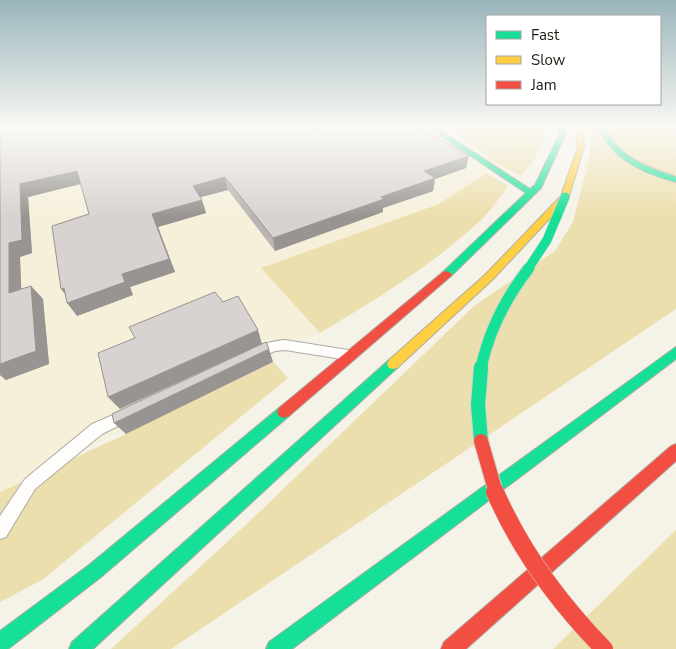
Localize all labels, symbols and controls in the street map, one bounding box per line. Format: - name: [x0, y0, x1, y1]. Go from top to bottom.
- legend: [486, 15, 661, 105]
- text: Fast: [531, 25, 560, 45]
- text: Slow: [531, 50, 566, 70]
- text: Jam: [530, 75, 557, 95]

